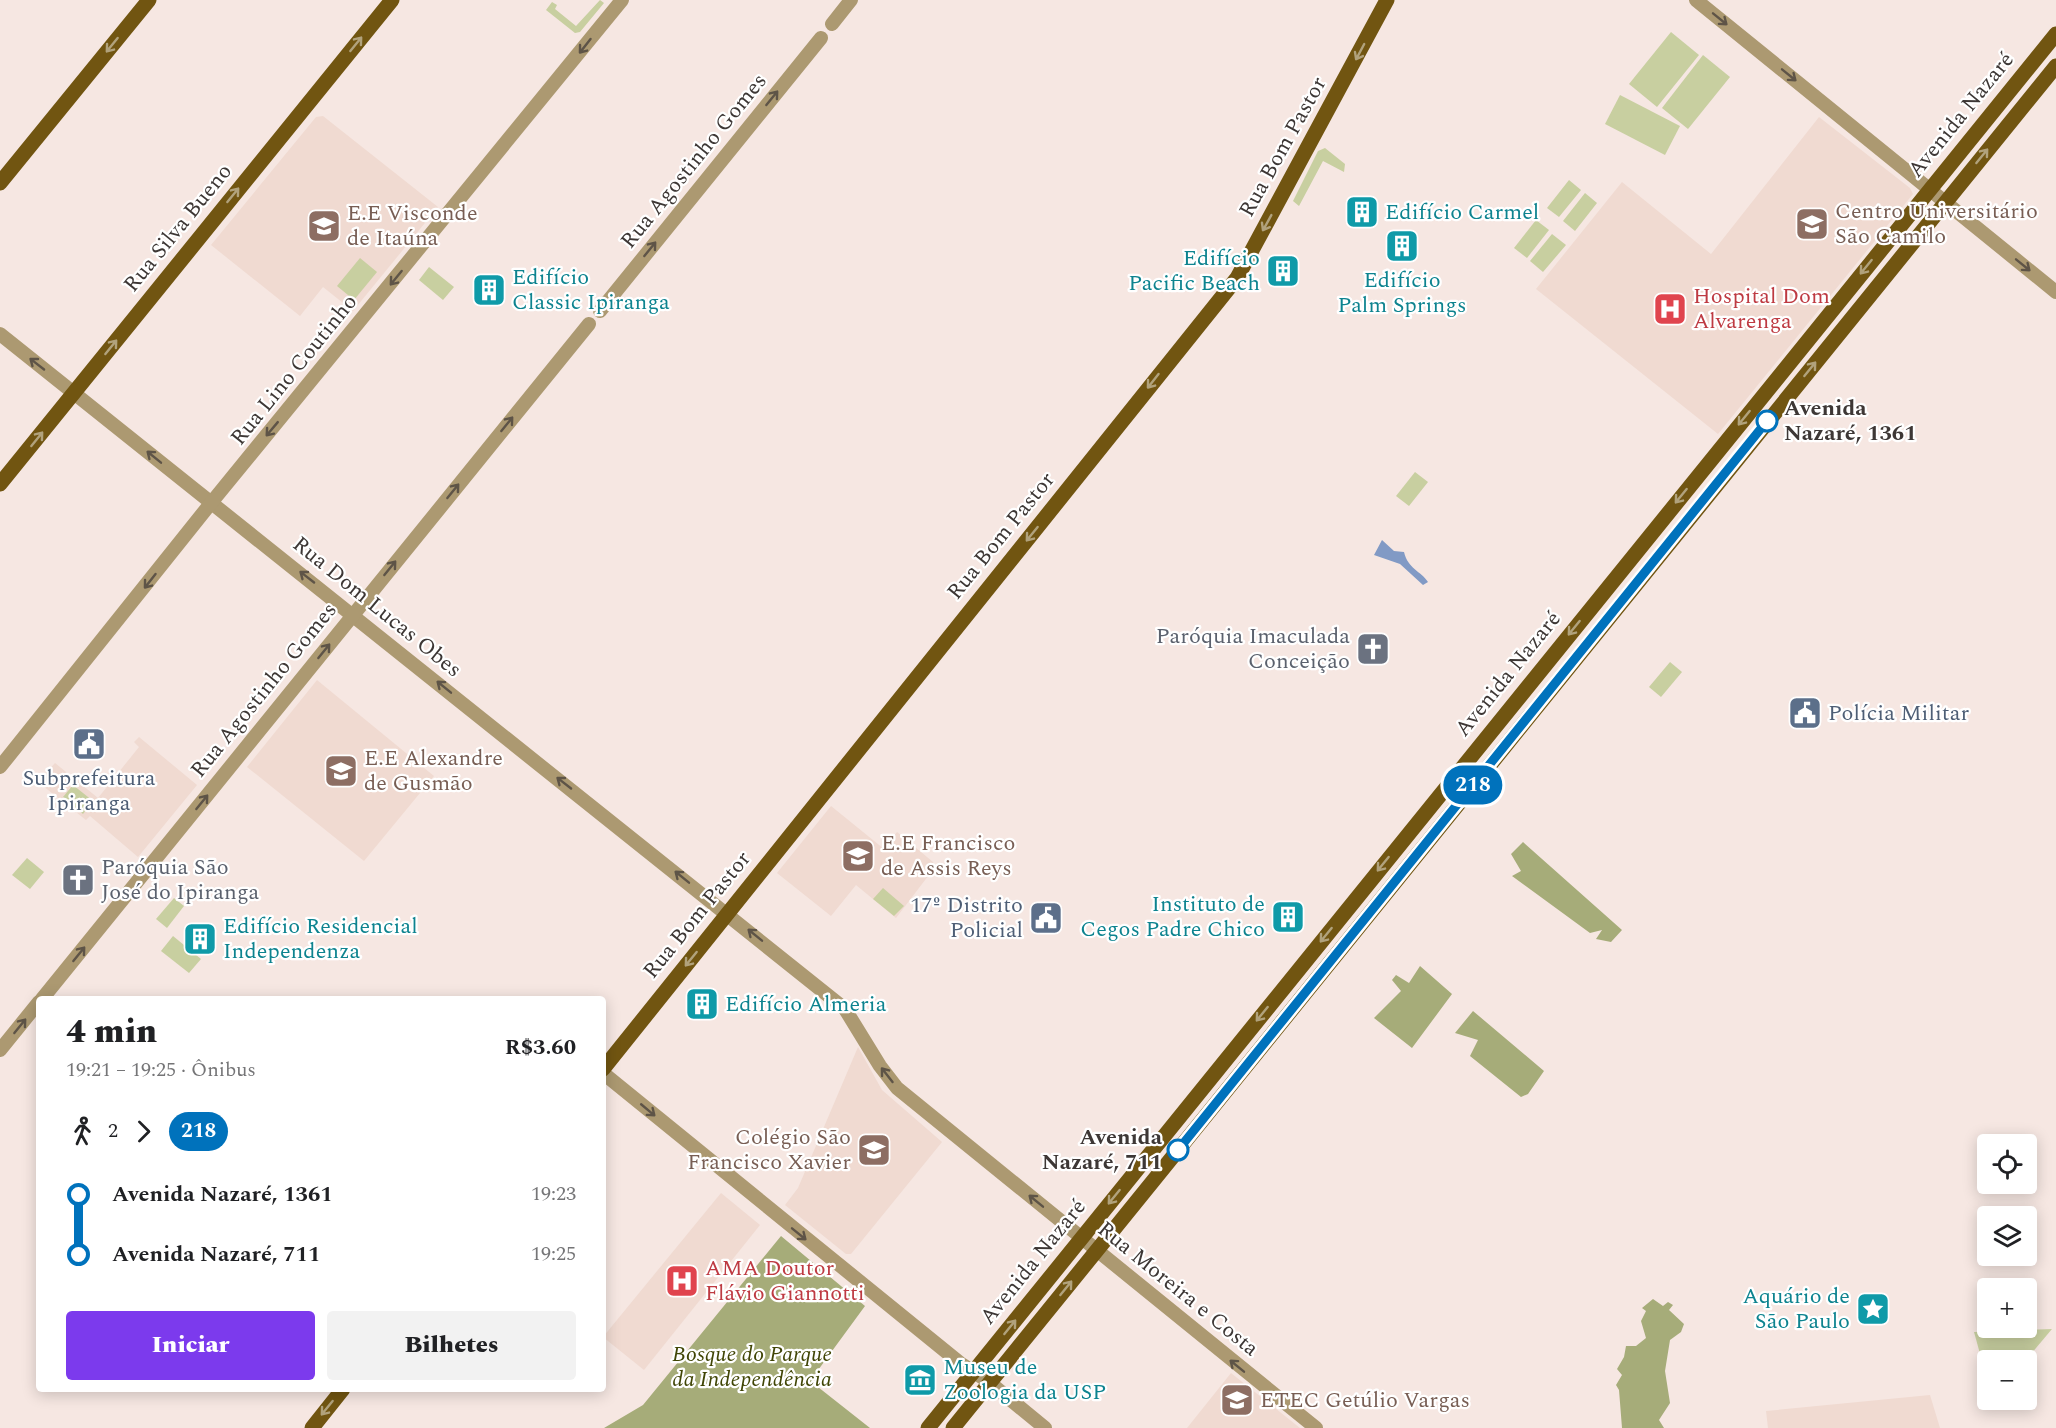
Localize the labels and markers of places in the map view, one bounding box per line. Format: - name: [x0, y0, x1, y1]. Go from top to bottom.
- building icon: Edifício Carmel: [1344, 194, 1380, 230]
- place label: Centro Universitário São Camilo: [1835, 195, 2038, 253]
- place label: Edifício Carmel: [1385, 196, 1539, 229]
- place label: E.E Visconde de Itaúna: [347, 197, 478, 255]
- school or university icon: Centro Universitário São Camilo: [1794, 206, 1830, 242]
- school or university icon: E.E Visconde de Itaúna: [306, 208, 342, 244]
- building icon: Edifício Palm Springs: [1384, 228, 1420, 264]
- place label: Edifício Pacific Beach: [1128, 242, 1260, 300]
- building icon: Edifício Pacific Beach: [1265, 253, 1301, 289]
- place label: Edifício Classic Ipiranga: [512, 261, 670, 319]
- place label: Edifício Palm Springs: [1338, 264, 1466, 322]
- building icon: Edifício Classic Ipiranga: [471, 272, 507, 308]
- place label: Hospital Dom Alvarenga: [1693, 280, 1830, 338]
- hospital icon: Hospital Dom Alvarenga: [1652, 291, 1688, 327]
- place label: Avenida Nazaré, 1361: [1784, 392, 1917, 450]
- marker: Avenida Nazaré, 1361: [1756, 410, 1778, 432]
- place label: Paróquia Imaculada Conceição: [1156, 620, 1350, 678]
- church icon: Paróquia Imaculada Conceição: [1355, 631, 1391, 667]
- public building icon: Polícia Militar: [1787, 695, 1823, 731]
- place label: Polícia Militar: [1828, 697, 1969, 730]
- public building icon: Subprefeitura Ipiranga: [71, 726, 107, 762]
- place label: E.E Alexandre de Gusmão: [364, 742, 503, 800]
- school or university icon: E.E Alexandre de Gusmão: [323, 753, 359, 789]
- place label: Subprefeitura Ipiranga: [22, 762, 156, 820]
- place label: E.E Francisco de Assis Reys: [881, 827, 1015, 885]
- school or university icon: E.E Francisco de Assis Reys: [840, 838, 876, 874]
- place label: Paróquia São José do Ipiranga: [101, 851, 259, 909]
- church icon: Paróquia São José do Ipiranga: [60, 862, 96, 898]
- place label: Instituto de Cegos Padre Chico: [1080, 888, 1265, 946]
- place label: 17º Distrito Policial: [910, 889, 1023, 947]
- building icon: Instituto de Cegos Padre Chico: [1270, 899, 1306, 935]
- public building icon: 17º Distrito Policial: [1028, 900, 1064, 936]
- place label: Edifício Residencial Independenza: [223, 910, 418, 968]
- building icon: Edifício Residencial Independenza: [182, 921, 218, 957]
- building icon: Edifício Almeria: [684, 986, 720, 1022]
- place label: Edifício Almeria: [725, 988, 887, 1021]
- place label: Colégio São Francisco Xavier: [687, 1121, 851, 1179]
- place label: Avenida Nazaré, 711: [1042, 1121, 1163, 1179]
- school or university icon: Colégio São Francisco Xavier: [856, 1132, 892, 1168]
- marker: Avenida Nazaré, 711: [1167, 1139, 1189, 1161]
- place label: AMA Doutor Flávio Giannotti: [705, 1252, 865, 1310]
- hospital icon: AMA Doutor Flávio Giannotti: [664, 1263, 700, 1299]
- place label: Aquário de São Paulo: [1743, 1280, 1850, 1338]
- place icon: Aquário de São Paulo: [1855, 1291, 1891, 1327]
- place label: Museu de Zoologia da USP: [943, 1351, 1106, 1409]
- museum icon: Museu de Zoologia da USP: [902, 1362, 938, 1398]
- school or university icon: ETEC Getúlio Vargas: [1219, 1382, 1255, 1418]
- place label: ETEC Getúlio Vargas: [1260, 1384, 1470, 1417]

